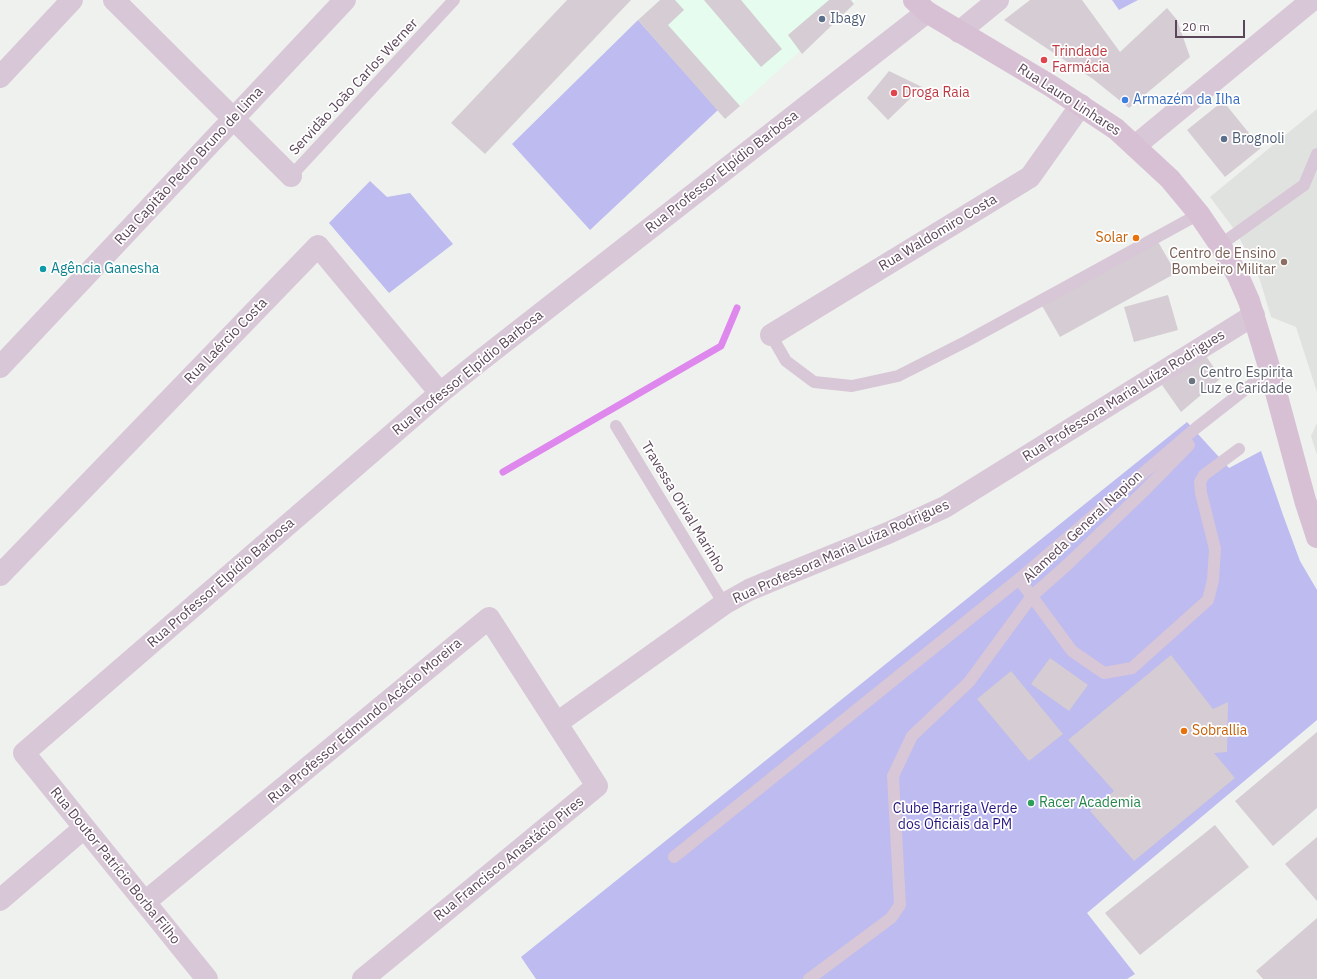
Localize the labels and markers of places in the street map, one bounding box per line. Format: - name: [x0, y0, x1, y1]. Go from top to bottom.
- place label: Ibagy: [830, 11, 866, 27]
- marker: Ibagy: [817, 14, 827, 24]
- place label: Trindade Farmácia: [1052, 44, 1110, 76]
- marker: Trindade Farmácia: [1039, 55, 1049, 65]
- place label: Droga Raia: [902, 85, 970, 101]
- marker: Droga Raia: [889, 88, 899, 98]
- place label: Armazém da Ilha: [1133, 92, 1240, 108]
- marker: Armazém da Ilha: [1120, 95, 1130, 105]
- place label: Brognoli: [1232, 131, 1285, 147]
- marker: Brognoli: [1219, 134, 1229, 144]
- place label: Solar: [1096, 230, 1128, 246]
- marker: Solar: [1131, 233, 1141, 243]
- place label: Centro de Ensino Bombeiro Militar: [1169, 246, 1276, 278]
- marker: Centro de Ensino Bombeiro Militar: [1279, 257, 1289, 267]
- place label: Agência Ganesha: [51, 261, 159, 277]
- marker: Agência Ganesha: [38, 264, 48, 274]
- place label: Centro Espirita Luz e Caridade: [1200, 365, 1293, 398]
- marker: Centro Espirita Luz e Caridade: [1187, 376, 1197, 386]
- place label: Sobrallia: [1192, 723, 1247, 739]
- marker: Sobrallia: [1179, 726, 1189, 736]
- place label: Racer Academia: [1039, 795, 1141, 811]
- marker: Racer Academia: [1026, 798, 1036, 808]

